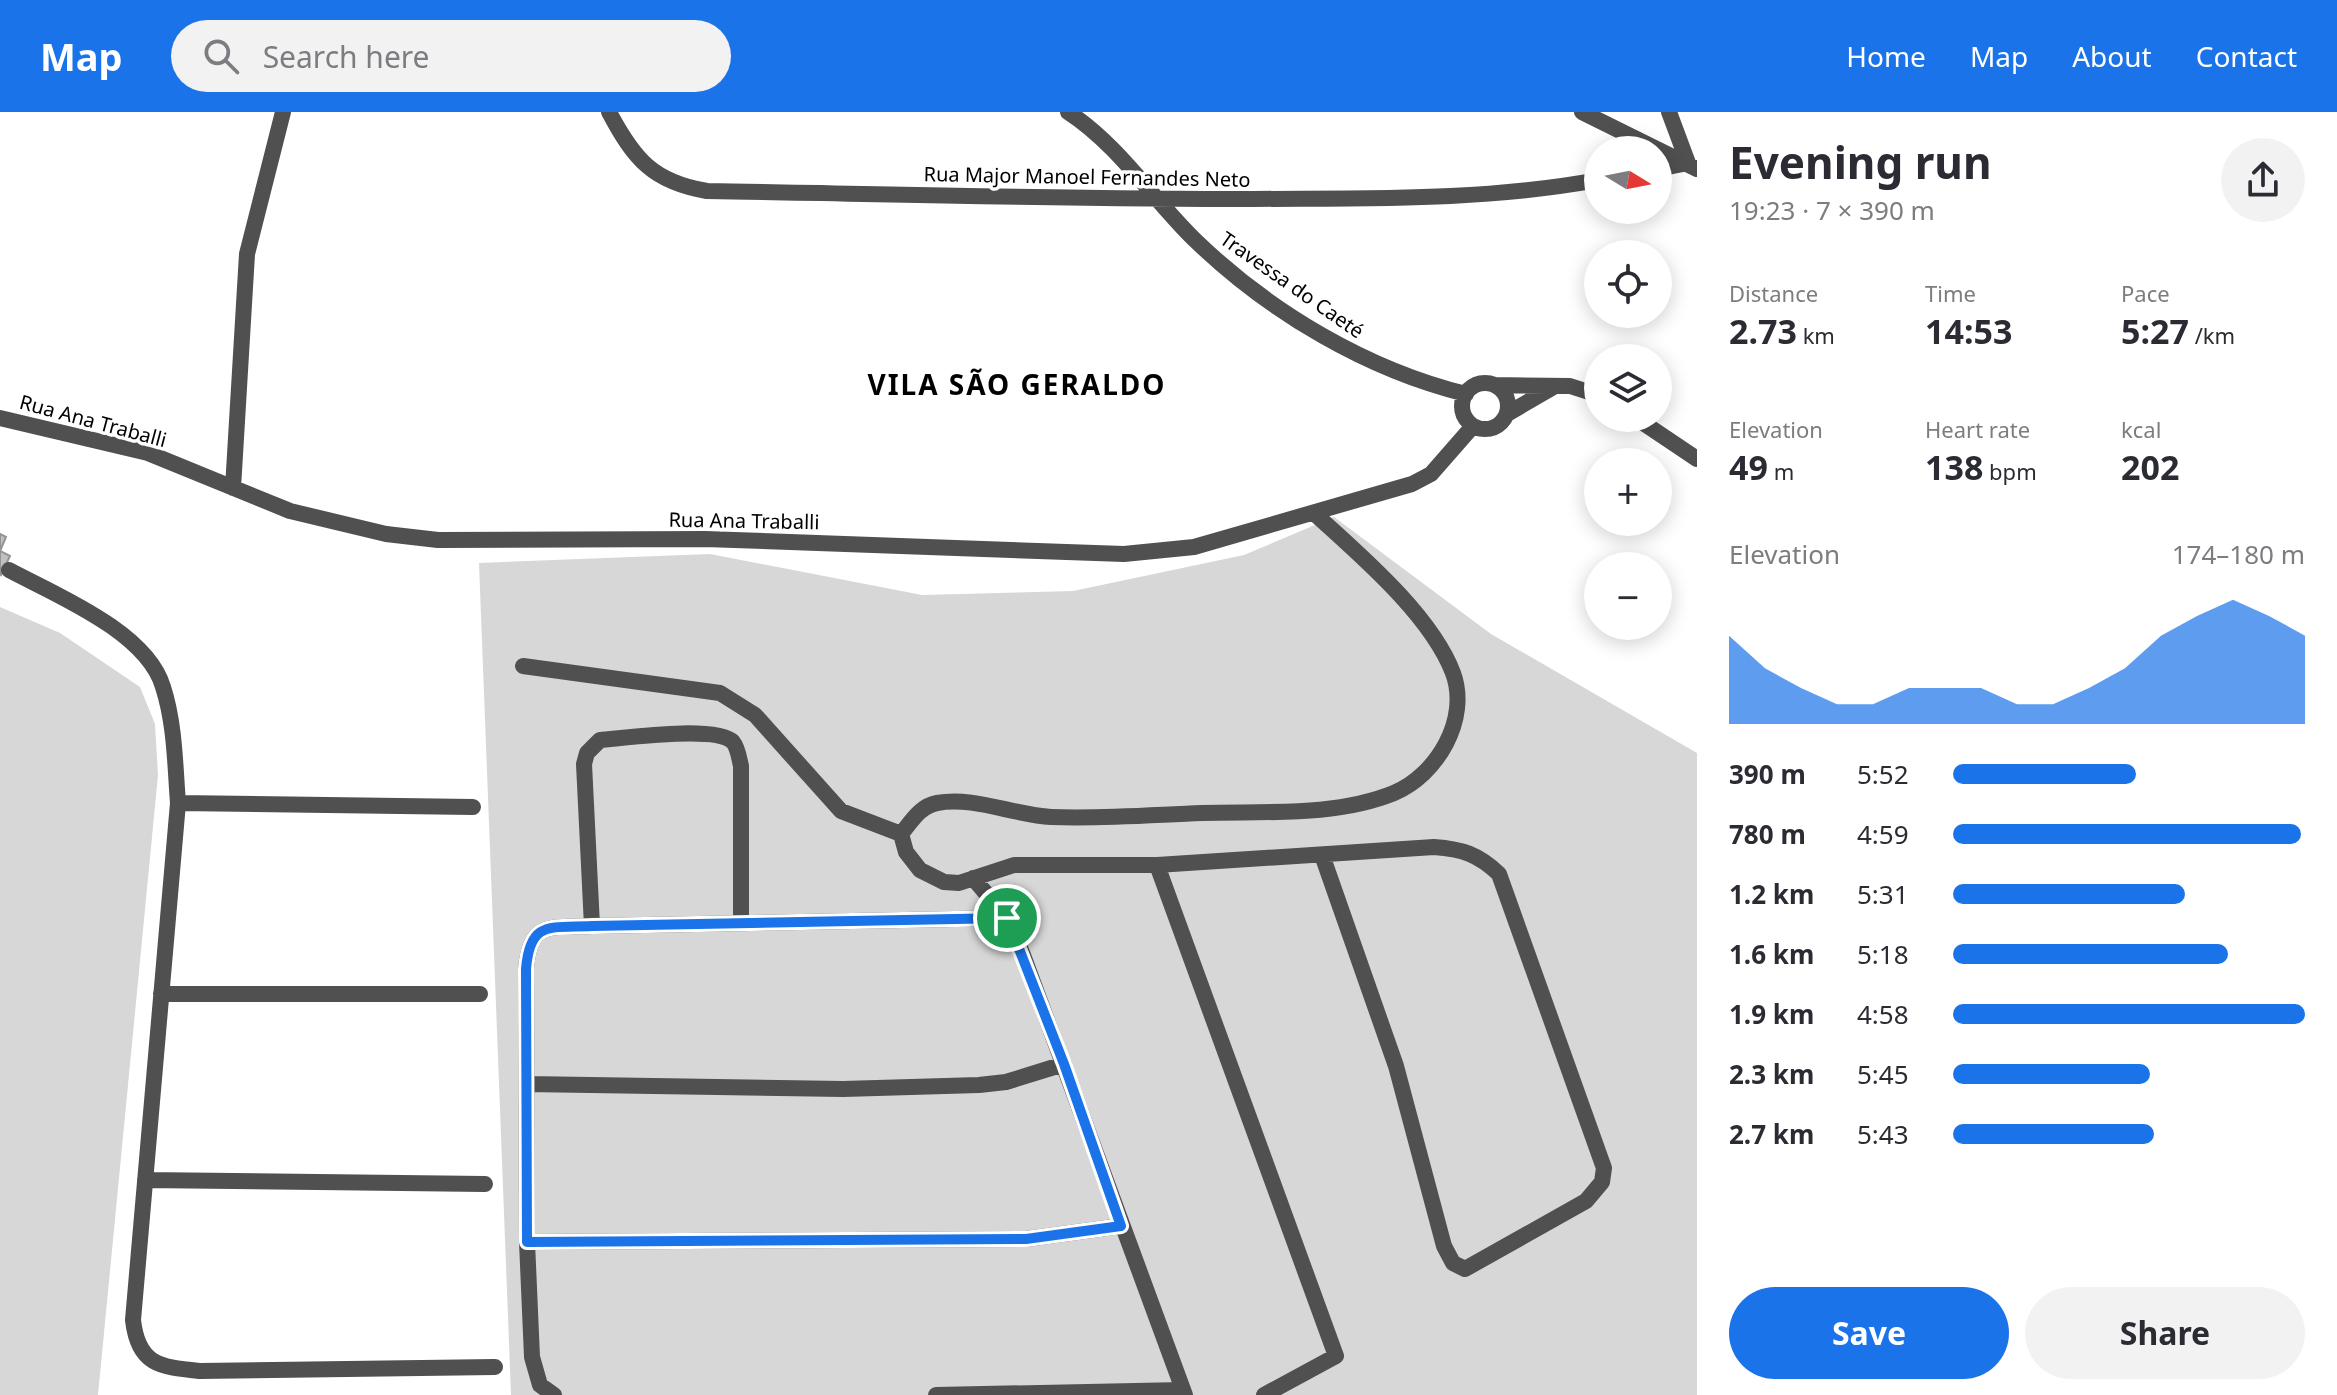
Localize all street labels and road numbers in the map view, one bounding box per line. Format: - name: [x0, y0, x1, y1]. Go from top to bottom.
- street label: Rua Major Manoel Fernandes Neto: [923, 160, 1251, 193]
- street label: Travessa do Caeté: [1215, 225, 1369, 344]
- street label: Rua Ana Traballi: [17, 388, 170, 453]
- street label: Rua Ana Traballi: [668, 506, 820, 535]

